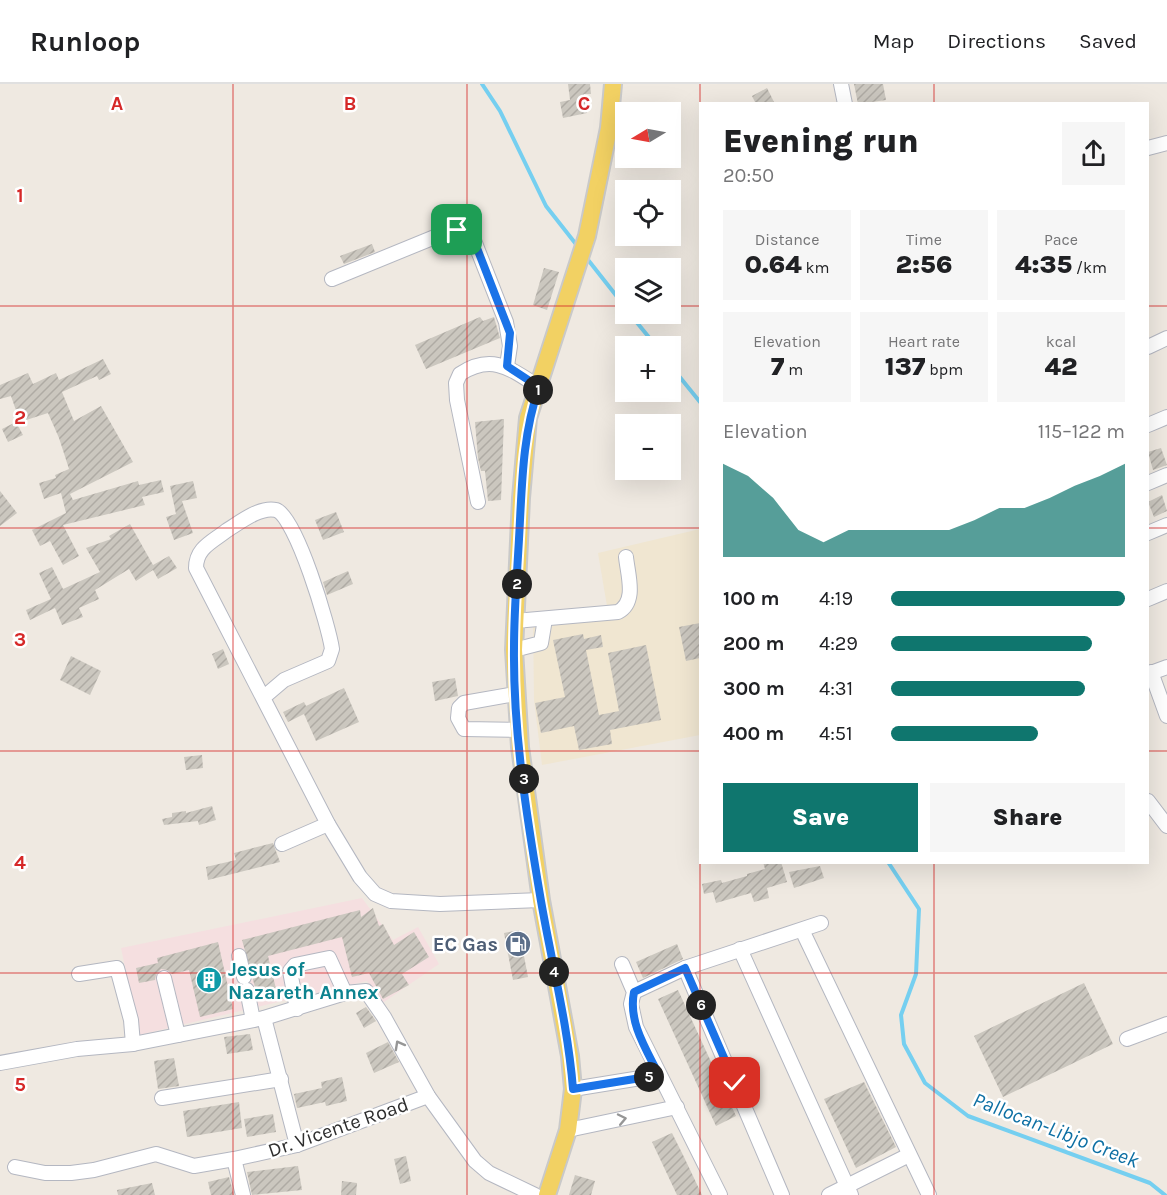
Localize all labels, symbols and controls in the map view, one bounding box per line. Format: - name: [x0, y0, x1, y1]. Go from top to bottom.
- text: Runloop: [30, 25, 140, 58]
- text: Map: [873, 29, 914, 53]
- text: Directions: [947, 29, 1046, 53]
- text: Saved: [1079, 29, 1137, 53]
- text: A: [111, 92, 124, 115]
- text: B: [344, 92, 356, 115]
- text: C: [578, 92, 590, 115]
- north arrow: [615, 102, 681, 168]
- map controls: [615, 102, 681, 480]
- text: Evening run: [723, 122, 919, 160]
- button: share: [1062, 122, 1125, 185]
- text: 20:50: [723, 164, 774, 187]
- button: locate: [615, 180, 681, 246]
- text: 1: [16, 184, 24, 207]
- pin: [431, 204, 482, 255]
- icon: arrive: [440, 213, 473, 246]
- text: Distance: [755, 230, 819, 249]
- text: Time: [906, 230, 942, 249]
- text: Pace: [1044, 230, 1078, 249]
- text: 0.64: [744, 249, 802, 280]
- text: 2:56: [896, 249, 952, 280]
- text: 4:35: [1015, 249, 1072, 280]
- button: layers: [615, 258, 681, 324]
- text: km: [802, 258, 830, 277]
- text: /km: [1072, 258, 1107, 277]
- text: Elevation: [753, 332, 821, 351]
- text: Heart rate: [888, 332, 960, 351]
- text: kcal: [1046, 332, 1076, 351]
- button: +: [615, 336, 681, 402]
- text: 7: [771, 351, 784, 382]
- text: 137: [885, 351, 926, 382]
- text: 42: [1045, 351, 1077, 382]
- text: m: [784, 360, 803, 379]
- text: bpm: [926, 360, 963, 379]
- pin: 1: [523, 375, 553, 405]
- text: 1: [535, 380, 541, 399]
- text: 2: [14, 406, 26, 429]
- button: −: [615, 414, 681, 480]
- text: Elevation: [723, 420, 808, 443]
- text: 115–122 m: [1038, 420, 1125, 443]
- pin: 2: [502, 569, 532, 599]
- text: 2: [512, 574, 522, 593]
- text: 100 m: [723, 587, 779, 610]
- text: 4:19: [819, 587, 853, 610]
- text: 3: [14, 628, 26, 651]
- text: 200 m: [723, 632, 784, 655]
- text: 4:29: [819, 632, 858, 655]
- text: 300 m: [723, 677, 785, 700]
- text: 4:31: [819, 677, 853, 700]
- text: 400 m: [723, 722, 784, 745]
- text: 4:51: [819, 722, 853, 745]
- pin: 3: [509, 764, 539, 794]
- text: 3: [519, 769, 529, 788]
- button: Save: [723, 783, 918, 852]
- button: Share: [930, 783, 1125, 852]
- text: 4: [14, 851, 26, 874]
- fuel station icon: EC Gas: [503, 929, 533, 959]
- place label: EC Gas: [433, 933, 498, 956]
- pin: 4: [539, 957, 569, 987]
- place label: Jesus of Nazareth Annex: [228, 958, 379, 1004]
- text: 4: [549, 962, 559, 981]
- building icon: Jesus of Nazareth Annex: [194, 965, 224, 995]
- pin: 6: [686, 990, 716, 1020]
- text: 6: [696, 995, 706, 1014]
- one-way arrow: [395, 1041, 406, 1051]
- pin: [709, 1057, 760, 1108]
- pin: 5: [634, 1062, 664, 1092]
- icon: check: [718, 1066, 751, 1099]
- text: 5: [644, 1067, 654, 1086]
- text: 5: [14, 1073, 26, 1096]
- water label: Pallocan-Libjo Creek: [970, 1087, 1143, 1173]
- street label: Dr. Vicente Road: [265, 1093, 411, 1162]
- one-way arrow: [617, 1113, 627, 1126]

